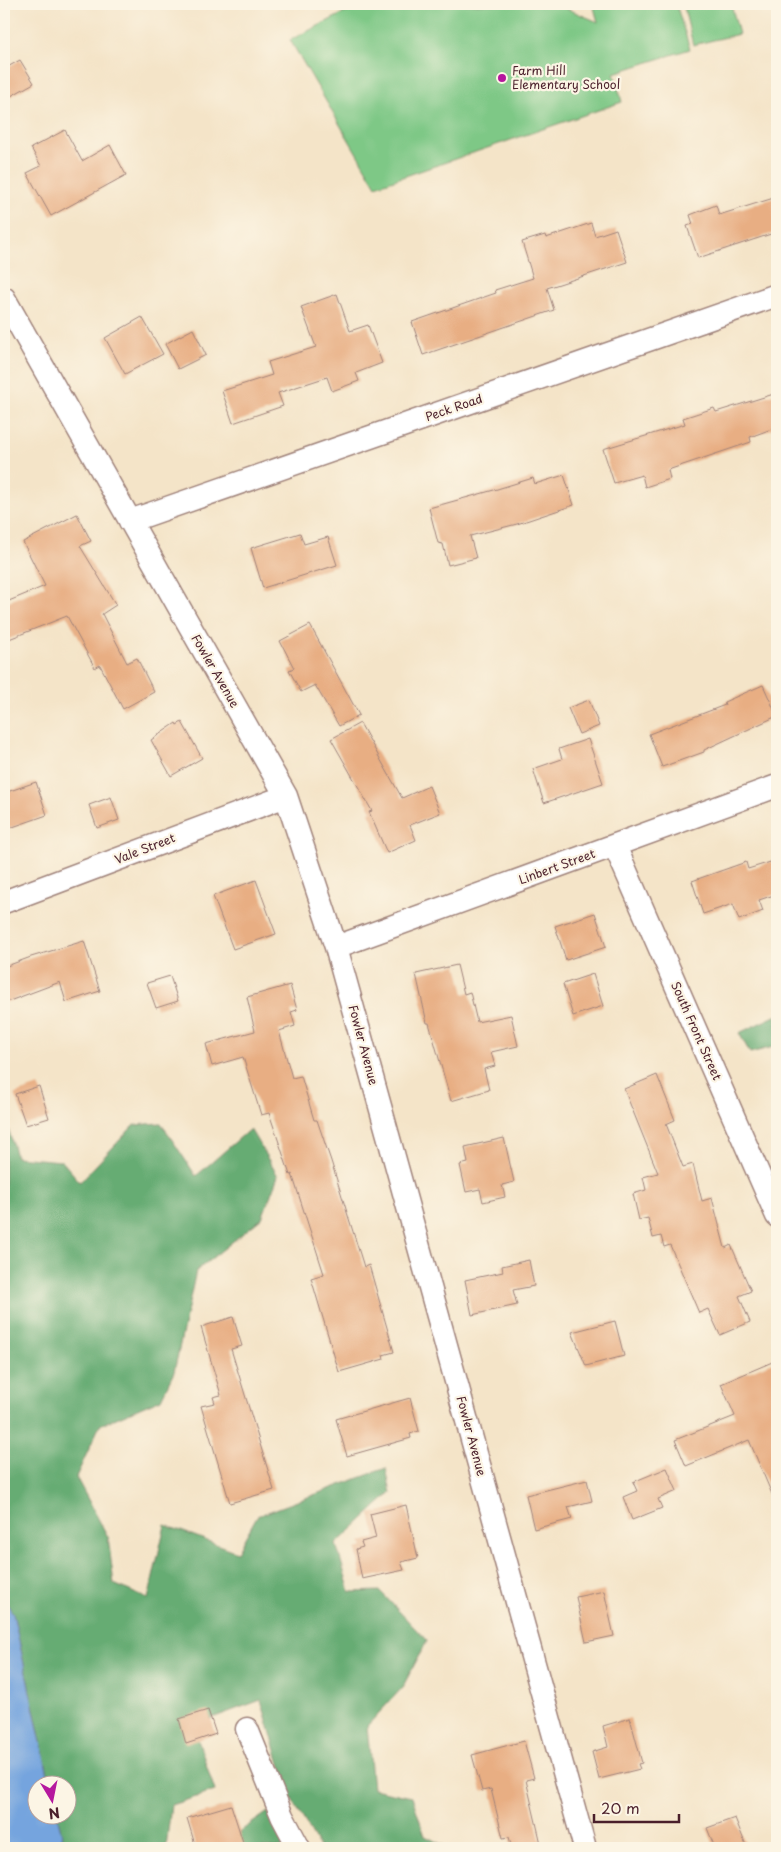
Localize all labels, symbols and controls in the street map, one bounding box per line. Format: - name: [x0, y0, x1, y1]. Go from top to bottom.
- place label: Farm Hill Elementary School: [512, 61, 620, 93]
- marker: Farm Hill Elementary School: [496, 72, 508, 84]
- street label: Peck Road: [423, 389, 485, 425]
- street label: Fowler Avenue: [188, 630, 244, 711]
- street label: Vale Street: [112, 828, 178, 868]
- street label: Linbert Street: [516, 844, 598, 888]
- street label: South Front Street: [667, 978, 727, 1083]
- street label: Fowler Avenue: [345, 1003, 383, 1087]
- street label: Fowler Avenue: [453, 1394, 491, 1478]
- north arrow: [28, 1774, 78, 1824]
- scale bar: [594, 1792, 678, 1824]
- text: 20 m: [601, 1796, 640, 1819]
- text: N: [47, 1802, 62, 1825]

